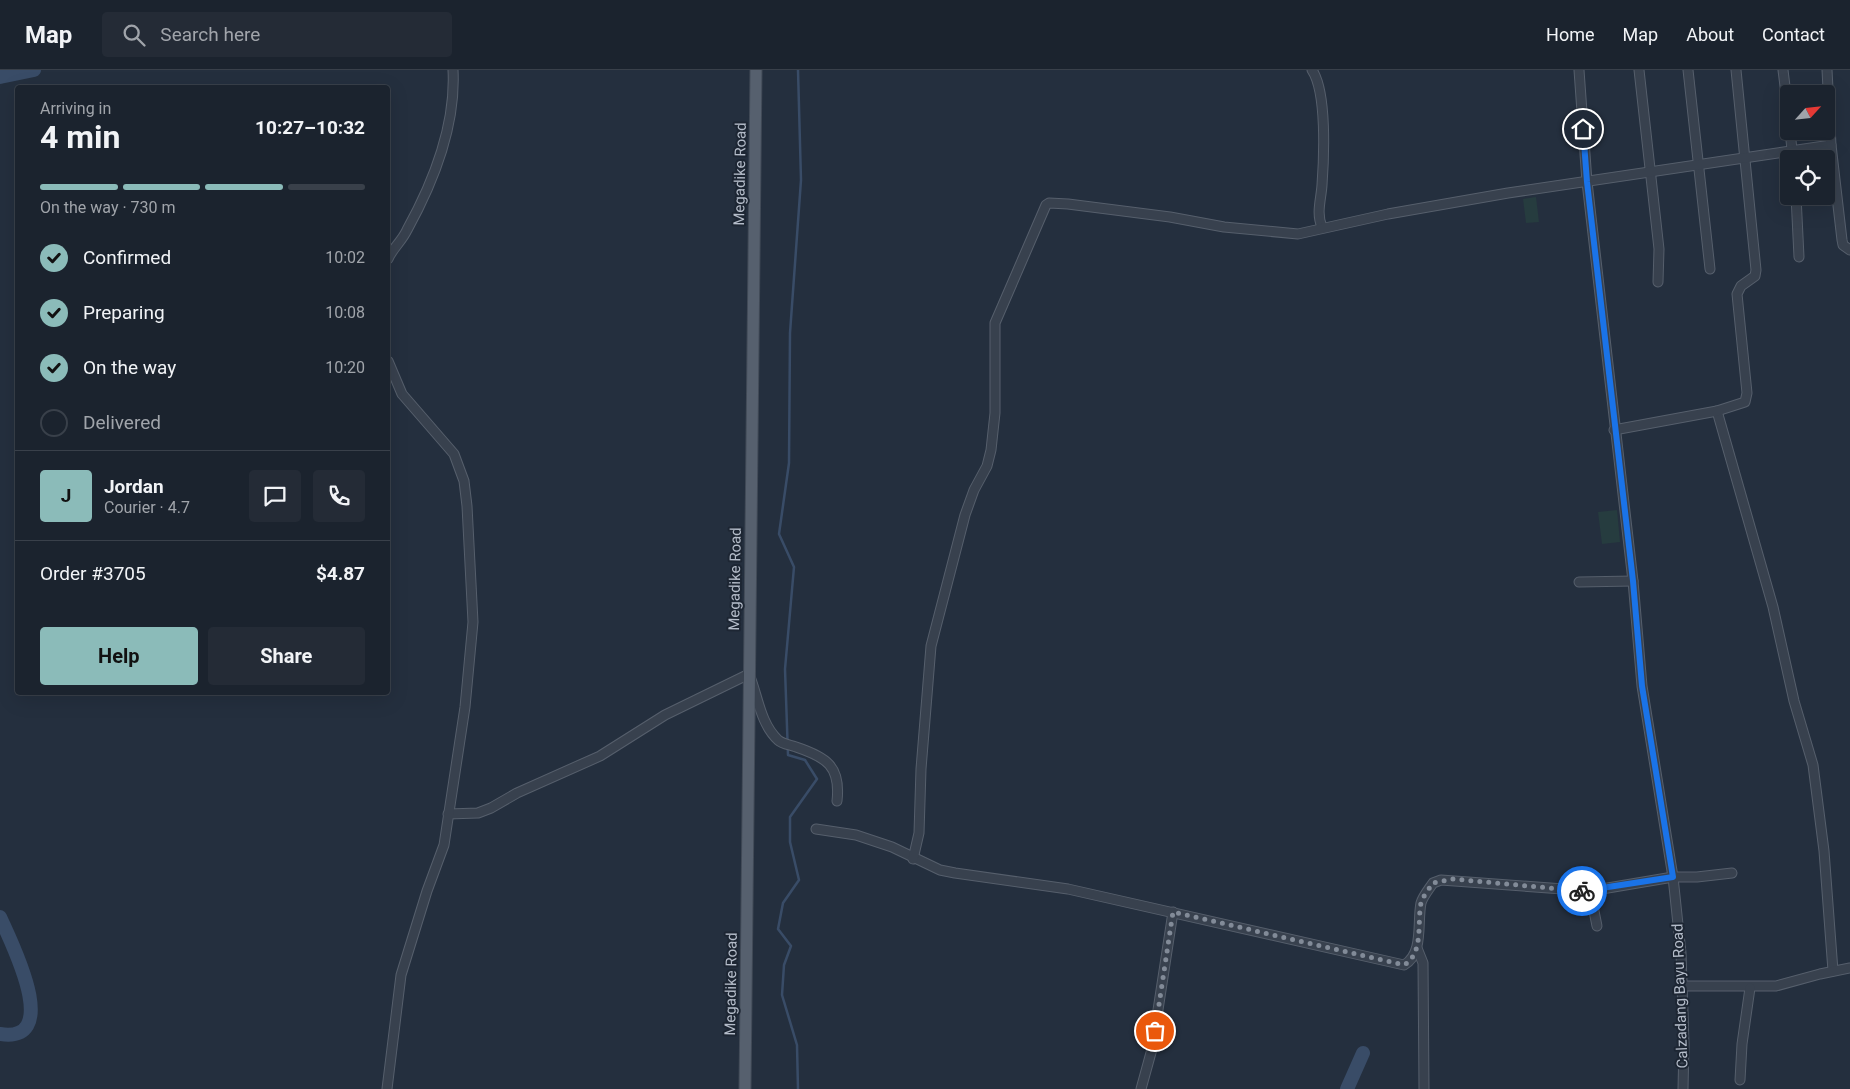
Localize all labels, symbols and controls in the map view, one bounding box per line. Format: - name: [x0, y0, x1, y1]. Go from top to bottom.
- search box: [102, 12, 452, 57]
- text: Map: [25, 21, 72, 49]
- icon: search: [120, 21, 148, 49]
- text: Search here: [160, 23, 260, 46]
- text: Home: [1546, 24, 1595, 45]
- text: Map: [1623, 24, 1658, 45]
- text: About: [1686, 24, 1734, 45]
- text: Contact: [1762, 24, 1825, 45]
- north arrow: [1780, 85, 1835, 140]
- map controls: [1780, 85, 1835, 205]
- text: Arriving in: [40, 99, 111, 118]
- pin: [1562, 108, 1604, 150]
- icon: home: [1569, 115, 1597, 143]
- text: 10:27–10:32: [255, 116, 365, 139]
- text: 4 min: [40, 118, 120, 156]
- street label: Megadike Road: [730, 122, 750, 226]
- button: locate: [1780, 150, 1835, 205]
- text: On the way · 730 m: [40, 198, 176, 217]
- icon: check: [40, 244, 68, 272]
- text: Confirmed: [83, 246, 171, 269]
- text: 10:02: [325, 248, 365, 267]
- icon: check: [40, 299, 68, 327]
- text: Preparing: [83, 301, 165, 324]
- text: 10:08: [325, 303, 365, 322]
- icon: check: [40, 354, 68, 382]
- text: On the way: [83, 356, 176, 379]
- text: 10:20: [325, 358, 365, 377]
- text: Delivered: [83, 411, 161, 434]
- button: chat: [249, 470, 301, 522]
- button: phone: [313, 470, 365, 522]
- text: Jordan: [104, 475, 164, 498]
- text: J: [61, 484, 71, 507]
- text: Courier · 4.7: [104, 498, 190, 517]
- street label: Megadike Road: [725, 527, 745, 631]
- text: Order #3705: [40, 562, 146, 585]
- text: $4.87: [316, 562, 365, 585]
- button: Help: [40, 627, 198, 685]
- button: Share: [208, 627, 365, 685]
- courier: [1557, 866, 1607, 916]
- icon: bike: [1568, 877, 1596, 905]
- street label: Calzadang Bayu Road: [1668, 923, 1692, 1069]
- street label: Megadike Road: [721, 932, 741, 1036]
- pin: [1134, 1010, 1176, 1052]
- icon: bag: [1141, 1017, 1169, 1045]

